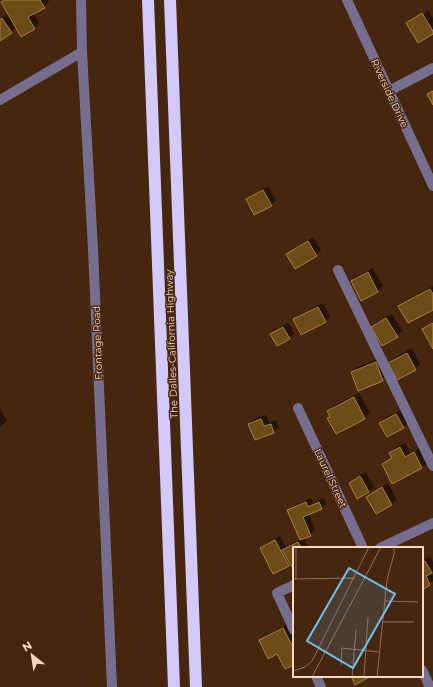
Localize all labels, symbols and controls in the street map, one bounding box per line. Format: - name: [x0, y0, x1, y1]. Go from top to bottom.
- street label: Riverside Drive: [368, 57, 411, 130]
- street label: The Dalles-California Highway: [162, 269, 181, 419]
- street label: Frontage Road: [90, 305, 105, 380]
- street label: Laurel Street: [311, 446, 350, 510]
- inset map: [293, 547, 423, 677]
- north arrow: [12, 635, 52, 675]
- text: N: [20, 638, 34, 655]

